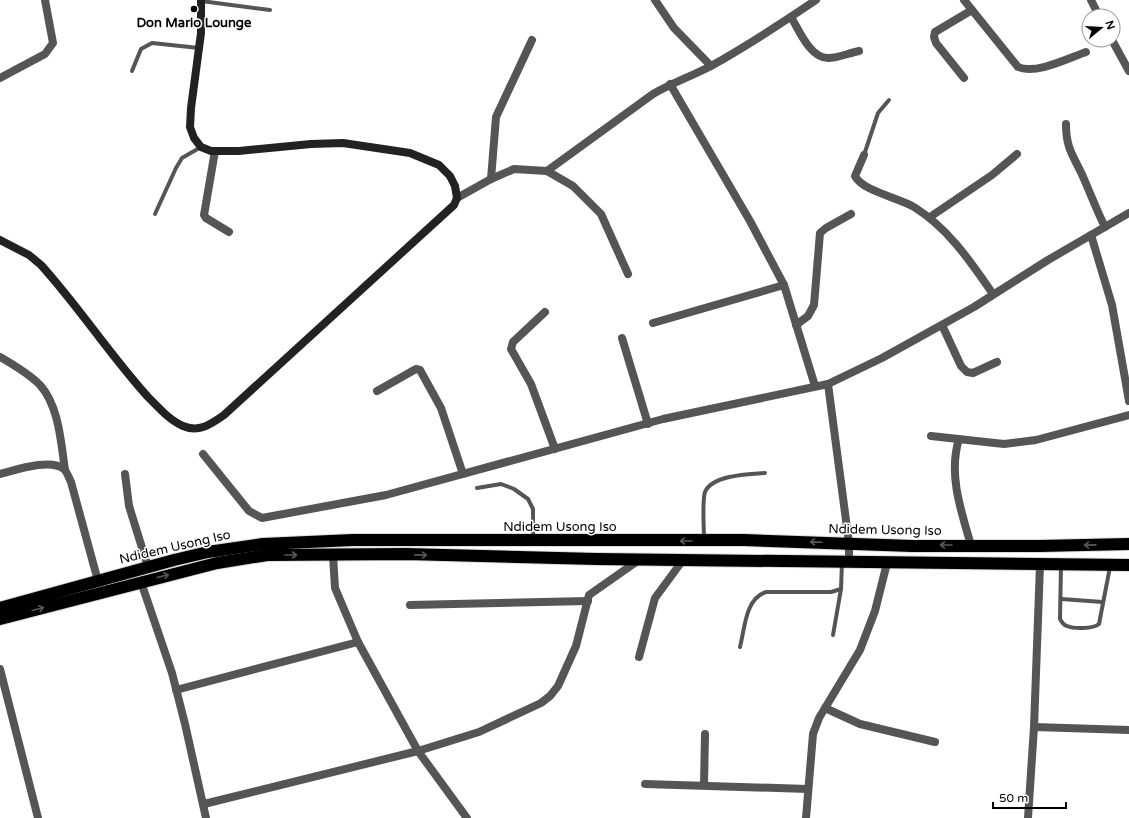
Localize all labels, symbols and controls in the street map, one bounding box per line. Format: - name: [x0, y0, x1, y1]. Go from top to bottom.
- marker: Don Mario Lounge: [189, 4, 199, 14]
- north arrow: [1081, 8, 1121, 48]
- place label: Don Mario Lounge: [137, 15, 252, 31]
- text: N: [1102, 19, 1118, 31]
- street label: Ndidem Usong Iso: [503, 519, 617, 535]
- street label: Ndidem Usong Iso: [828, 521, 942, 539]
- street label: Ndidem Usong Iso: [118, 526, 232, 568]
- one-way arrow: [680, 537, 693, 545]
- one-way arrow: [810, 538, 823, 546]
- one-way arrow: [940, 541, 953, 549]
- one-way arrow: [1084, 541, 1097, 549]
- one-way arrow: [284, 551, 297, 559]
- one-way arrow: [414, 551, 427, 559]
- one-way arrow: [157, 572, 170, 580]
- one-way arrow: [31, 605, 44, 613]
- scale bar: [993, 784, 1066, 810]
- text: 50 m: [999, 791, 1028, 805]

